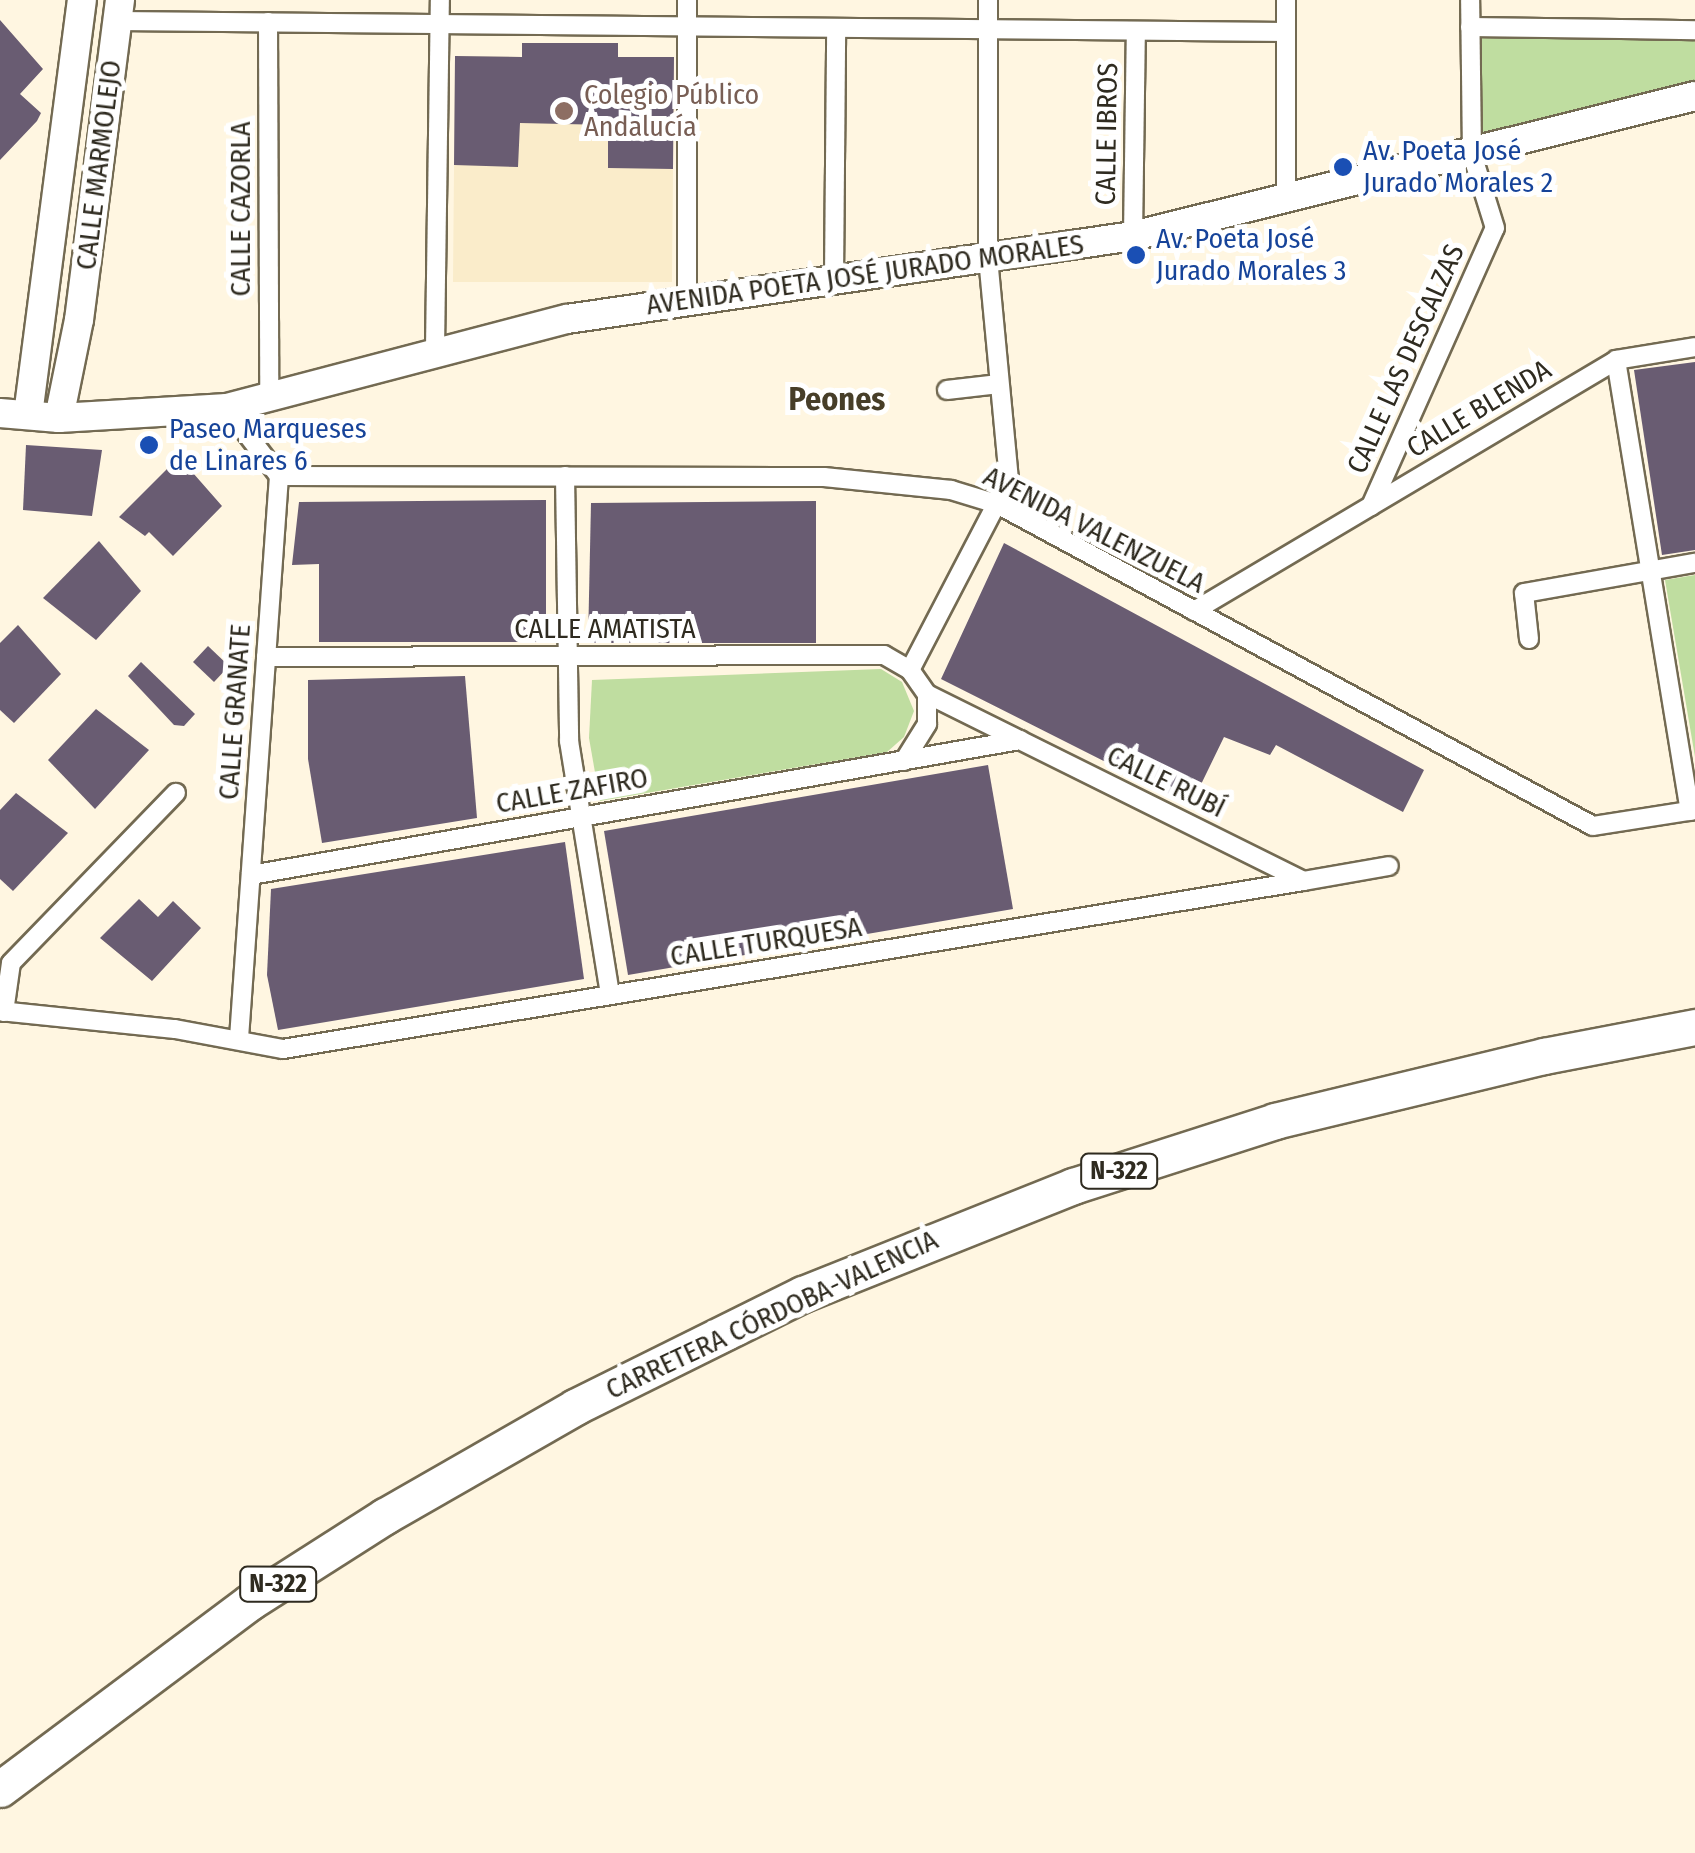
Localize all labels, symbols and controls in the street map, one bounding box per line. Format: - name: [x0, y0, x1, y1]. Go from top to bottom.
- street label: CALLE MARMOLEJO: [69, 58, 129, 272]
- street label: CALLE IBROS: [1089, 62, 1125, 206]
- place label: Colegio Público Andalucía: [584, 78, 759, 144]
- marker: Colegio Público Andalucía: [553, 100, 575, 122]
- street label: CALLE CAZORLA: [224, 122, 258, 296]
- place label: Av. Poeta José Jurado Morales 2: [1363, 134, 1553, 200]
- marker: Av. Poeta José Jurado Morales 2: [1332, 156, 1354, 178]
- place label: Av. Poeta José Jurado Morales 3: [1156, 222, 1346, 288]
- street label: AVENIDA POETA JOSÉ JURADO MORALES: [644, 228, 1086, 322]
- street label: CALLE LAS DESCALZAS: [1340, 239, 1472, 479]
- marker: Av. Poeta José Jurado Morales 3: [1125, 244, 1147, 266]
- street label: CALLE BLENDA: [1401, 353, 1557, 465]
- district label: Peones: [789, 380, 885, 418]
- place label: Paseo Marqueses de Linares 6: [169, 412, 367, 478]
- marker: Paseo Marqueses de Linares 6: [138, 434, 160, 456]
- street label: AVENIDA VALENZUELA: [978, 460, 1210, 600]
- street label: CALLE AMATISTA: [514, 612, 696, 646]
- street label: CALLE GRANATE: [212, 623, 258, 801]
- street label: CALLE RUBÍ: [1101, 739, 1231, 825]
- street label: CALLE ZAFIRO: [493, 761, 651, 821]
- street label: CALLE TURQUESA: [668, 910, 864, 974]
- road number: N-322: [1079, 1151, 1159, 1191]
- street label: CARRETERA CÓRDOBA-VALENCIA: [601, 1223, 943, 1407]
- road number: N-322: [238, 1564, 318, 1604]

